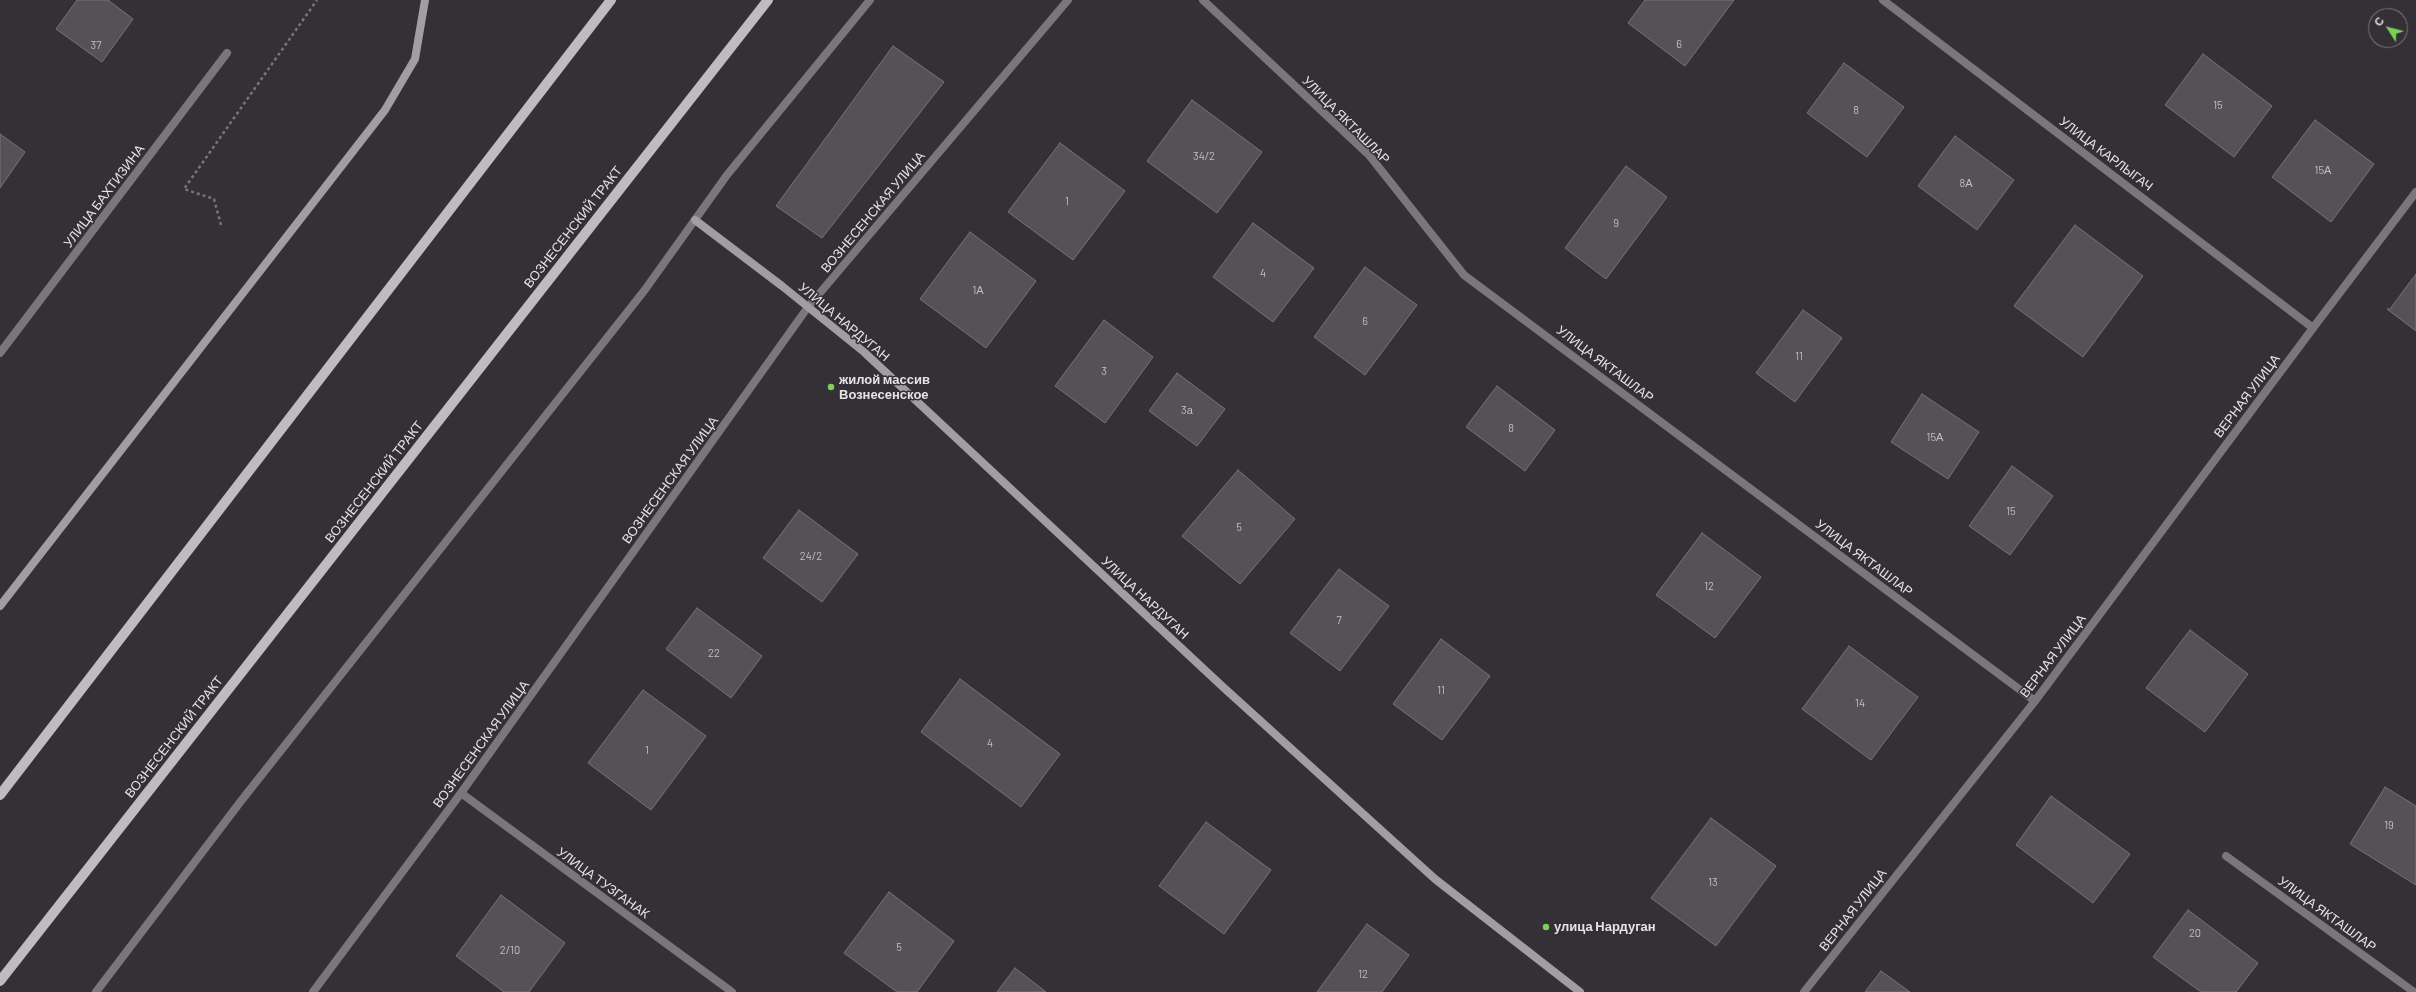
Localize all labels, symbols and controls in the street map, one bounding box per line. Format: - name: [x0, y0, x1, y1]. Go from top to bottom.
- north arrow: [2368, 8, 2408, 48]
- text: С: [2371, 14, 2386, 28]
- house number: 6: [1676, 37, 1682, 51]
- house number: 37: [91, 38, 101, 52]
- street label: УЛИЦА ЯКТАШЛАР: [1299, 73, 1393, 167]
- house number: 15: [2213, 98, 2223, 112]
- house number: 8: [1853, 103, 1859, 117]
- street label: УЛИЦА КАРЛЫГАЧ: [2056, 114, 2156, 194]
- street label: УЛИЦА БАХТИЗИНА: [60, 142, 148, 250]
- street label: ВОЗНЕСЕНСКАЯ УЛИЦА: [818, 148, 928, 276]
- house number: 34/2: [1193, 149, 1215, 163]
- street label: ВОЗНЕСЕНСКИЙ ТРАКТ: [521, 163, 625, 291]
- house number: 15А: [2315, 163, 2331, 177]
- house number: 8А: [1959, 176, 1973, 190]
- house number: 1: [1065, 194, 1069, 208]
- house number: 9: [1613, 216, 1619, 230]
- house number: 4: [1260, 266, 1266, 280]
- street label: УЛИЦА НАРДУГАН: [795, 279, 893, 365]
- house number: 1А: [972, 283, 984, 297]
- house number: 6: [1362, 314, 1368, 328]
- street label: УЛИЦА ЯКТАШЛАР: [1553, 322, 1657, 406]
- house number: 11: [1795, 349, 1803, 363]
- street label: ВЕРНАЯ УЛИЦА: [2211, 351, 2283, 441]
- house number: 3: [1101, 364, 1107, 378]
- place label: жилой массив Вознесенское: [839, 372, 930, 403]
- marker: жилой массив Вознесенское: [826, 382, 836, 392]
- house number: 3а: [1181, 403, 1193, 417]
- street label: ВОЗНЕСЕНСКАЯ УЛИЦА: [619, 413, 721, 547]
- street label: ВОЗНЕСЕНСКИЙ ТРАКТ: [322, 418, 426, 546]
- house number: 8: [1508, 421, 1514, 435]
- house number: 15А: [1927, 430, 1943, 444]
- house number: 15: [2006, 504, 2016, 518]
- street label: УЛИЦА ЯКТАШЛАР: [1812, 516, 1916, 600]
- house number: 5: [1236, 520, 1242, 534]
- house number: 24/2: [800, 549, 822, 563]
- street label: УЛИЦА НАРДУГАН: [1098, 553, 1192, 643]
- house number: 12: [1704, 579, 1714, 593]
- street label: ВЕРНАЯ УЛИЦА: [2017, 611, 2089, 701]
- house number: 7: [1336, 613, 1342, 627]
- house number: 22: [708, 646, 720, 660]
- street label: ВОЗНЕСЕНСКИЙ ТРАКТ: [122, 673, 226, 801]
- street label: ВОЗНЕСЕНСКАЯ УЛИЦА: [430, 677, 532, 811]
- house number: 11: [1437, 683, 1445, 697]
- house number: 14: [1855, 696, 1865, 710]
- house number: 4: [987, 736, 993, 750]
- house number: 1: [645, 743, 649, 757]
- house number: 19: [2384, 818, 2394, 832]
- street label: УЛИЦА ТУЗГАНАК: [554, 844, 652, 922]
- street label: ВЕРНАЯ УЛИЦА: [1816, 866, 1890, 954]
- street label: УЛИЦА ЯКТАШЛАР: [2275, 873, 2379, 955]
- house number: 13: [1708, 875, 1718, 889]
- place label: улица Нардуган: [1554, 919, 1656, 935]
- marker: улица Нардуган: [1541, 922, 1551, 932]
- house number: 20: [2189, 926, 2201, 940]
- house number: 5: [896, 940, 902, 954]
- house number: 2/10: [500, 943, 520, 957]
- house number: 12: [1358, 967, 1368, 981]

